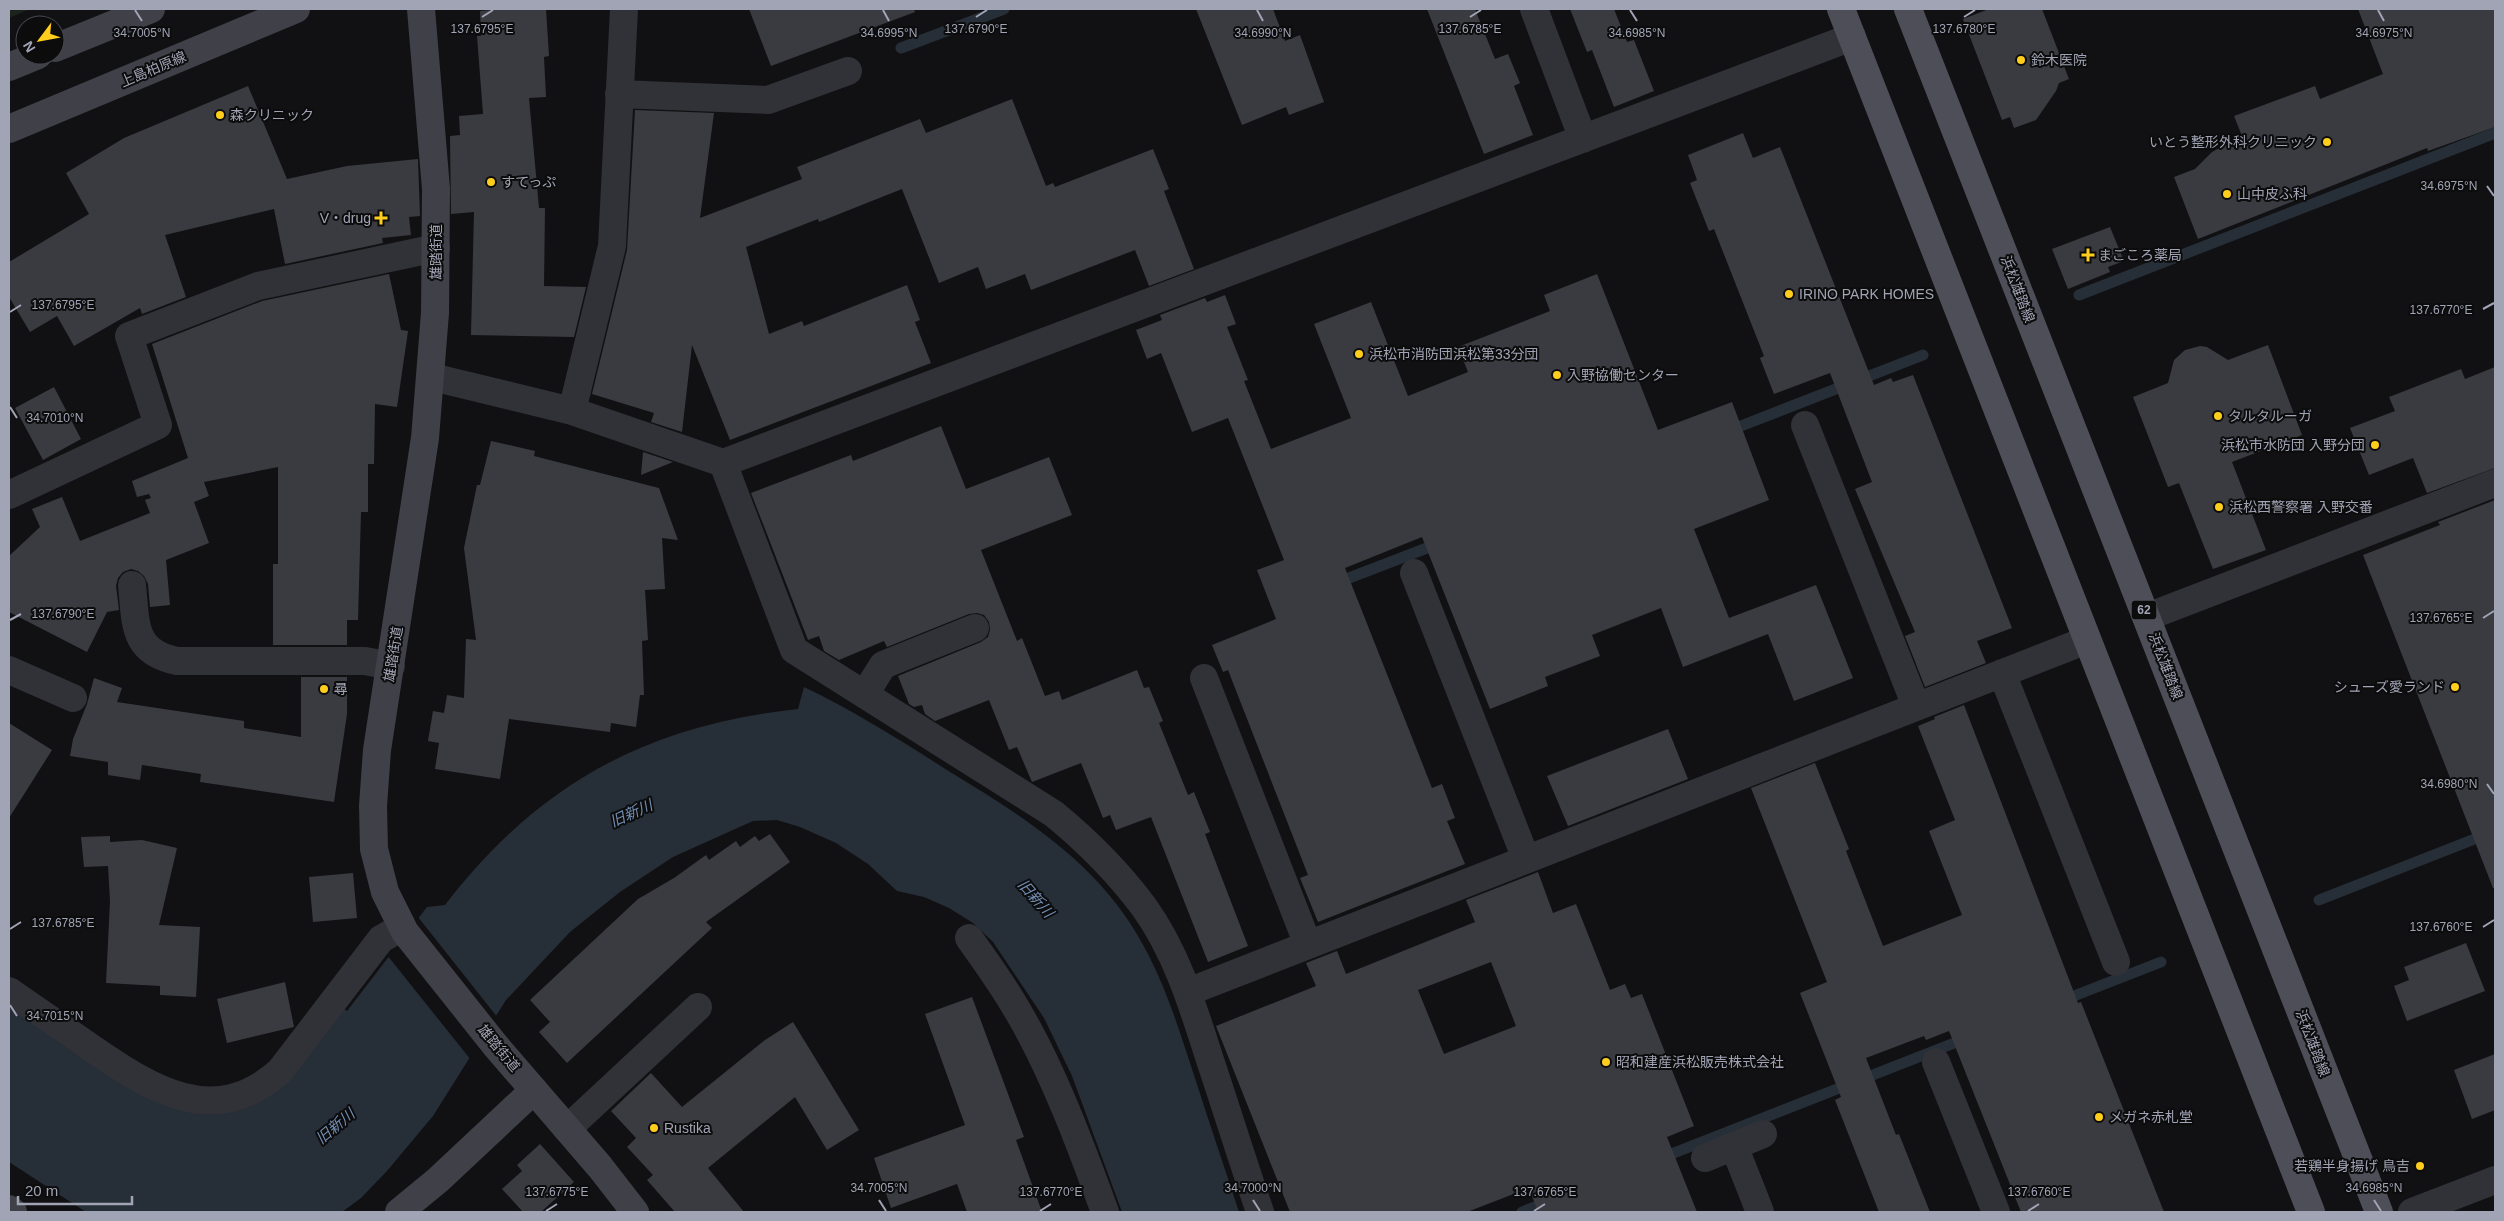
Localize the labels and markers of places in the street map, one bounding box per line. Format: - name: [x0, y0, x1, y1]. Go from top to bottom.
- place label: 鈴木医院: [2031, 52, 2087, 68]
- marker: 鈴木医院: [2015, 54, 2027, 66]
- place label: 森クリニック: [230, 107, 314, 123]
- marker: 森クリニック: [214, 109, 226, 121]
- place label: いとう整形外科クリニック: [2149, 134, 2317, 150]
- marker: いとう整形外科クリニック: [2321, 136, 2333, 148]
- place label: すてっぷ: [501, 174, 556, 190]
- marker: すてっぷ: [485, 176, 497, 188]
- place label: 山中皮ふ科: [2237, 186, 2307, 202]
- marker: 山中皮ふ科: [2221, 188, 2233, 200]
- place label: V・drug: [320, 210, 371, 226]
- marker: V・drug: [375, 212, 387, 224]
- place label: まごころ薬局: [2098, 247, 2182, 263]
- marker: まごころ薬局: [2082, 249, 2094, 261]
- place label: IRINO PARK HOMES: [1799, 286, 1934, 302]
- marker: IRINO PARK HOMES: [1783, 288, 1795, 300]
- place label: 浜松市消防団浜松第33分団: [1369, 346, 1539, 362]
- marker: 浜松市消防団浜松第33分団: [1353, 348, 1365, 360]
- place label: 入野協働センター: [1567, 367, 1679, 383]
- marker: 入野協働センター: [1551, 369, 1563, 381]
- place label: タルタルーガ: [2228, 408, 2312, 424]
- marker: タルタルーガ: [2212, 410, 2224, 422]
- place label: 浜松市水防団 入野分団: [2221, 437, 2365, 453]
- marker: 浜松市水防団 入野分団: [2369, 439, 2381, 451]
- place label: 浜松西警察署 入野交番: [2229, 499, 2373, 515]
- marker: 浜松西警察署 入野交番: [2213, 501, 2225, 513]
- place label: シューズ愛ランド: [2334, 679, 2445, 695]
- place label: 尋: [334, 681, 348, 697]
- marker: シューズ愛ランド: [2449, 681, 2461, 693]
- marker: 尋: [318, 683, 330, 695]
- place label: 昭和建産浜松販売株式会社: [1616, 1054, 1784, 1070]
- marker: 昭和建産浜松販売株式会社: [1600, 1056, 1612, 1068]
- place label: メガネ赤札堂: [2109, 1109, 2193, 1125]
- marker: メガネ赤札堂: [2093, 1111, 2105, 1123]
- place label: Rustika: [664, 1120, 711, 1136]
- marker: Rustika: [648, 1122, 660, 1134]
- place label: 若鶏半身揚げ 鳥吉: [2294, 1158, 2410, 1174]
- marker: 若鶏半身揚げ 鳥吉: [2414, 1160, 2426, 1172]

